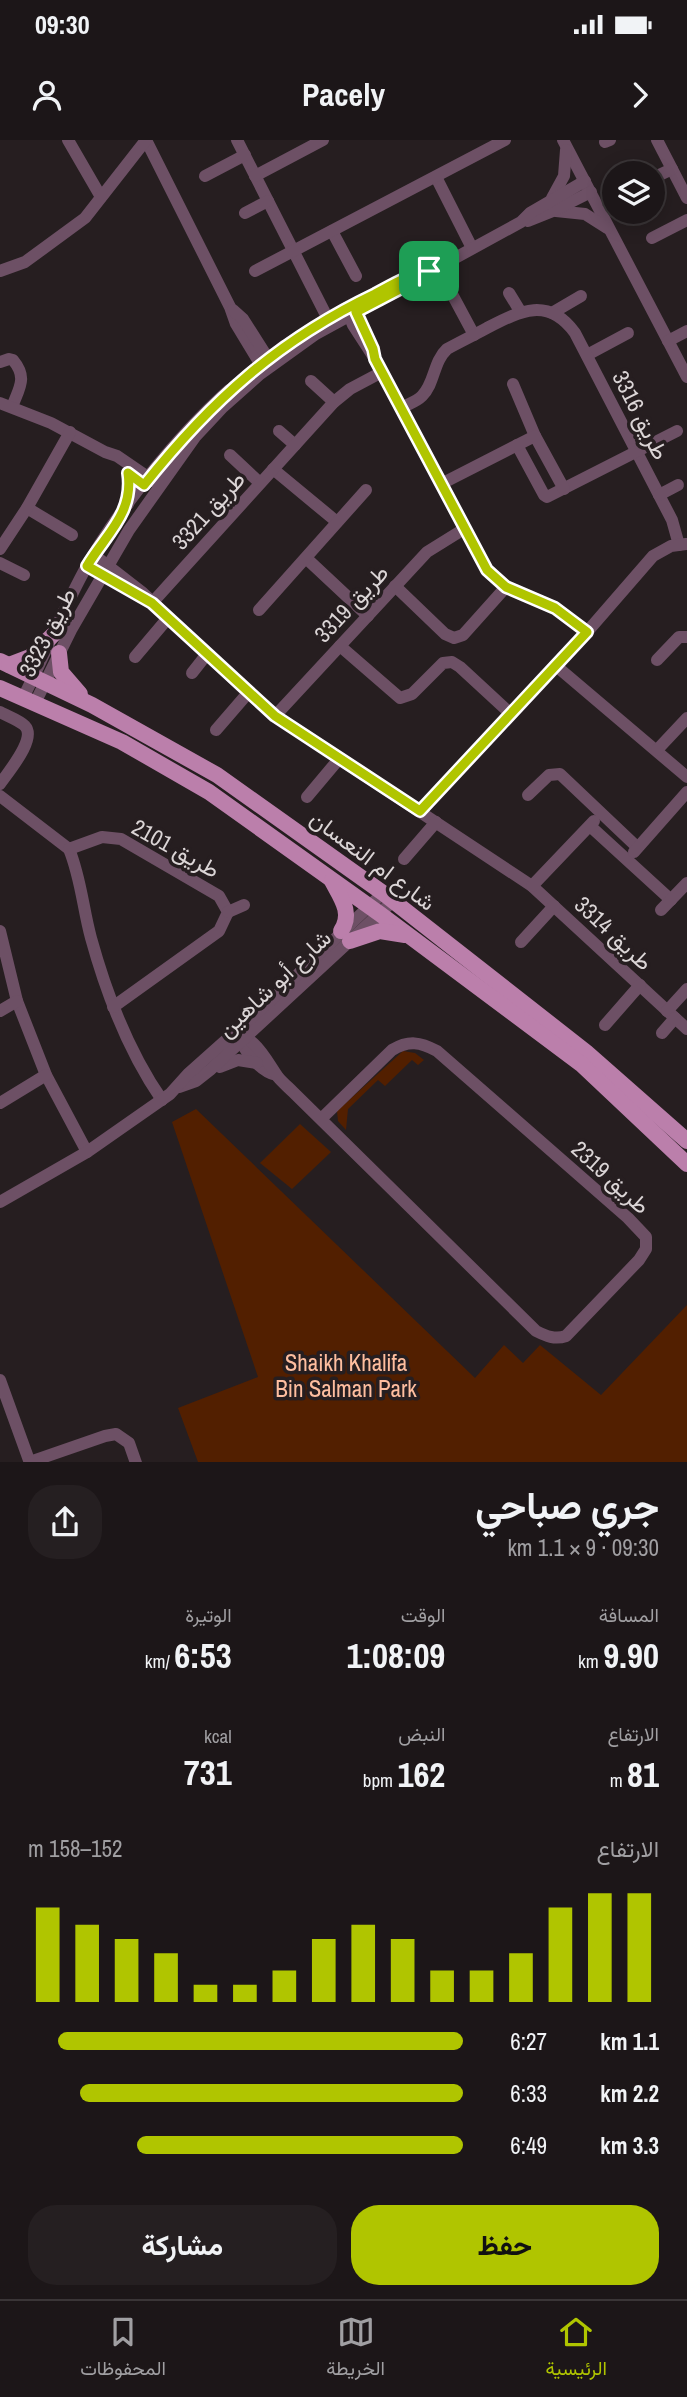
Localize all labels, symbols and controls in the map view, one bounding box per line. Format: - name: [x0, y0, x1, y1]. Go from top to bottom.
- text: 09:30: [35, 7, 90, 42]
- text: Pacely: [302, 73, 385, 116]
- icon: person: [28, 76, 66, 114]
- icon: forward: [621, 76, 659, 114]
- map controls: [602, 161, 665, 224]
- button: layers: [602, 161, 665, 224]
- pin: [399, 241, 459, 301]
- icon: arrive: [410, 252, 448, 290]
- street label: طريق 3316: [605, 365, 677, 465]
- street label: طريق 3321: [164, 464, 252, 556]
- street label: طريق 3319: [307, 557, 395, 649]
- street label: طريق 3323: [11, 582, 83, 682]
- street label: شارع ام النعسان: [303, 803, 442, 918]
- street label: طريق 2101: [127, 811, 225, 885]
- street label: طريق 3314: [568, 889, 660, 977]
- street label: شارع أبو شاهين: [210, 922, 338, 1044]
- street label: طريق 2319: [565, 1133, 657, 1221]
- park label: Shaikh Khalifa Bin Salman Park: [275, 1347, 417, 1404]
- text: جري صباحي: [475, 1480, 659, 1531]
- button: share: [28, 1485, 102, 1559]
- text: 09:30 · 9 × 1.1 km: [507, 1532, 659, 1563]
- text: الوتيرة: [185, 1602, 232, 1628]
- text: الوقت: [401, 1602, 445, 1628]
- text: المسافة: [599, 1602, 659, 1628]
- text: 6:53: [174, 1632, 232, 1679]
- text: 1:08:09: [346, 1632, 445, 1679]
- text: 9.90: [603, 1632, 659, 1679]
- text: /km: [145, 1648, 174, 1674]
- text: km: [578, 1648, 603, 1674]
- text: النبض: [398, 1721, 445, 1747]
- text: الارتفاع: [607, 1721, 659, 1747]
- text: kcal: [204, 1723, 232, 1749]
- text: 731: [184, 1749, 232, 1796]
- text: 162: [397, 1751, 445, 1798]
- text: 81: [627, 1751, 659, 1798]
- text: bpm: [363, 1767, 397, 1793]
- text: m: [610, 1767, 627, 1793]
- text: 152–158 m: [28, 1833, 122, 1864]
- text: الارتفاع: [597, 1833, 659, 1864]
- text: 6:27: [510, 2026, 547, 2057]
- text: 1.1 km: [600, 2026, 659, 2057]
- text: 6:33: [510, 2078, 547, 2109]
- text: 2.2 km: [600, 2078, 659, 2109]
- text: 6:49: [510, 2130, 547, 2161]
- text: 3.3 km: [600, 2130, 659, 2161]
- button: مشاركة: [28, 2205, 337, 2285]
- button: حفظ: [351, 2205, 659, 2285]
- tab: المحفوظات: [80, 2313, 166, 2385]
- tab: الخريطة: [326, 2313, 385, 2385]
- tab: الرئيسية: [545, 2313, 607, 2385]

